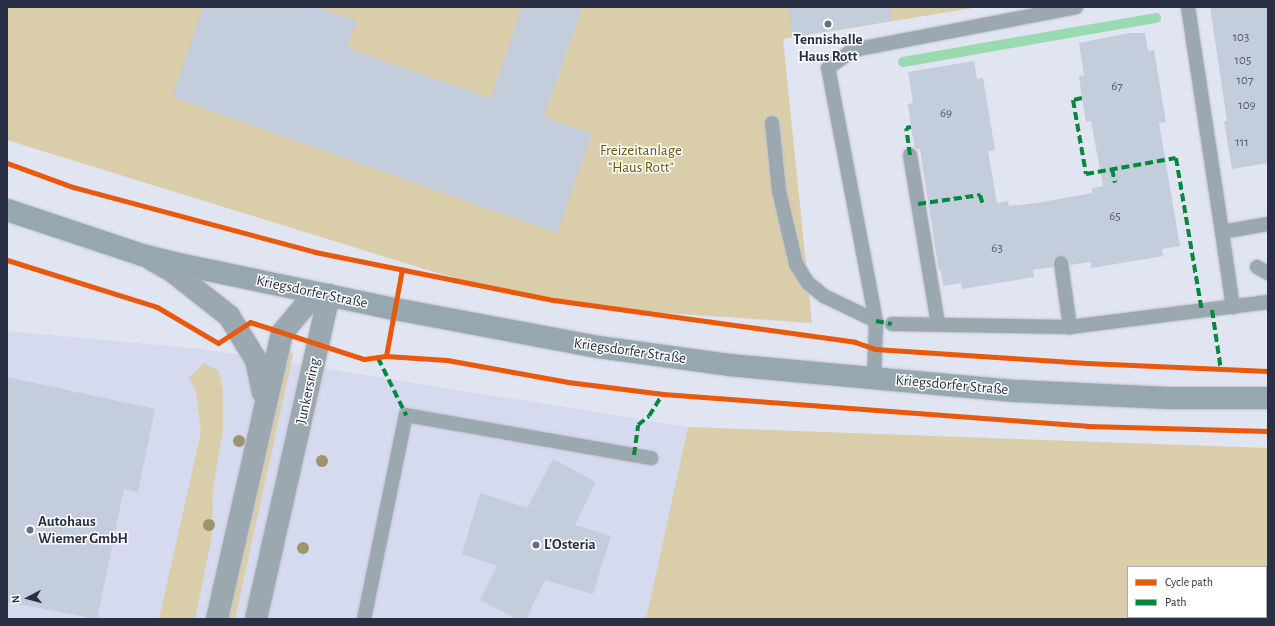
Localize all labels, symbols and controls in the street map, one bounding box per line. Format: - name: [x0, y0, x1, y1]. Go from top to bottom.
- marker: Tennishalle Haus Rott: [823, 19, 833, 29]
- place label: Tennishalle Haus Rott: [793, 30, 863, 65]
- house number: 103: [1233, 30, 1249, 46]
- house number: 105: [1235, 53, 1251, 69]
- house number: 107: [1237, 73, 1253, 89]
- house number: 67: [1111, 79, 1123, 95]
- house number: 109: [1238, 98, 1256, 114]
- house number: 69: [940, 106, 952, 122]
- house number: 111: [1235, 135, 1249, 151]
- park label: Freizeitanlage "Haus Rott": [600, 141, 682, 176]
- house number: 65: [1109, 209, 1121, 225]
- house number: 63: [991, 241, 1003, 257]
- street label: Kriegsdorfer Straße: [255, 271, 369, 313]
- street label: Kriegsdorfer Straße: [573, 334, 687, 368]
- street label: Junkersring: [292, 356, 324, 426]
- street label: Kriegsdorfer Straße: [895, 371, 1009, 399]
- place label: Autohaus Wiemer GmbH: [38, 512, 128, 547]
- marker: Autohaus Wiemer GmbH: [25, 525, 35, 535]
- place label: L'Osteria: [544, 536, 596, 554]
- marker: L'Osteria: [531, 540, 541, 550]
- legend: [1127, 566, 1267, 618]
- text: Cycle path: [1165, 576, 1213, 588]
- north arrow: [8, 578, 48, 618]
- text: N: [10, 595, 21, 604]
- text: Path: [1165, 596, 1187, 608]

